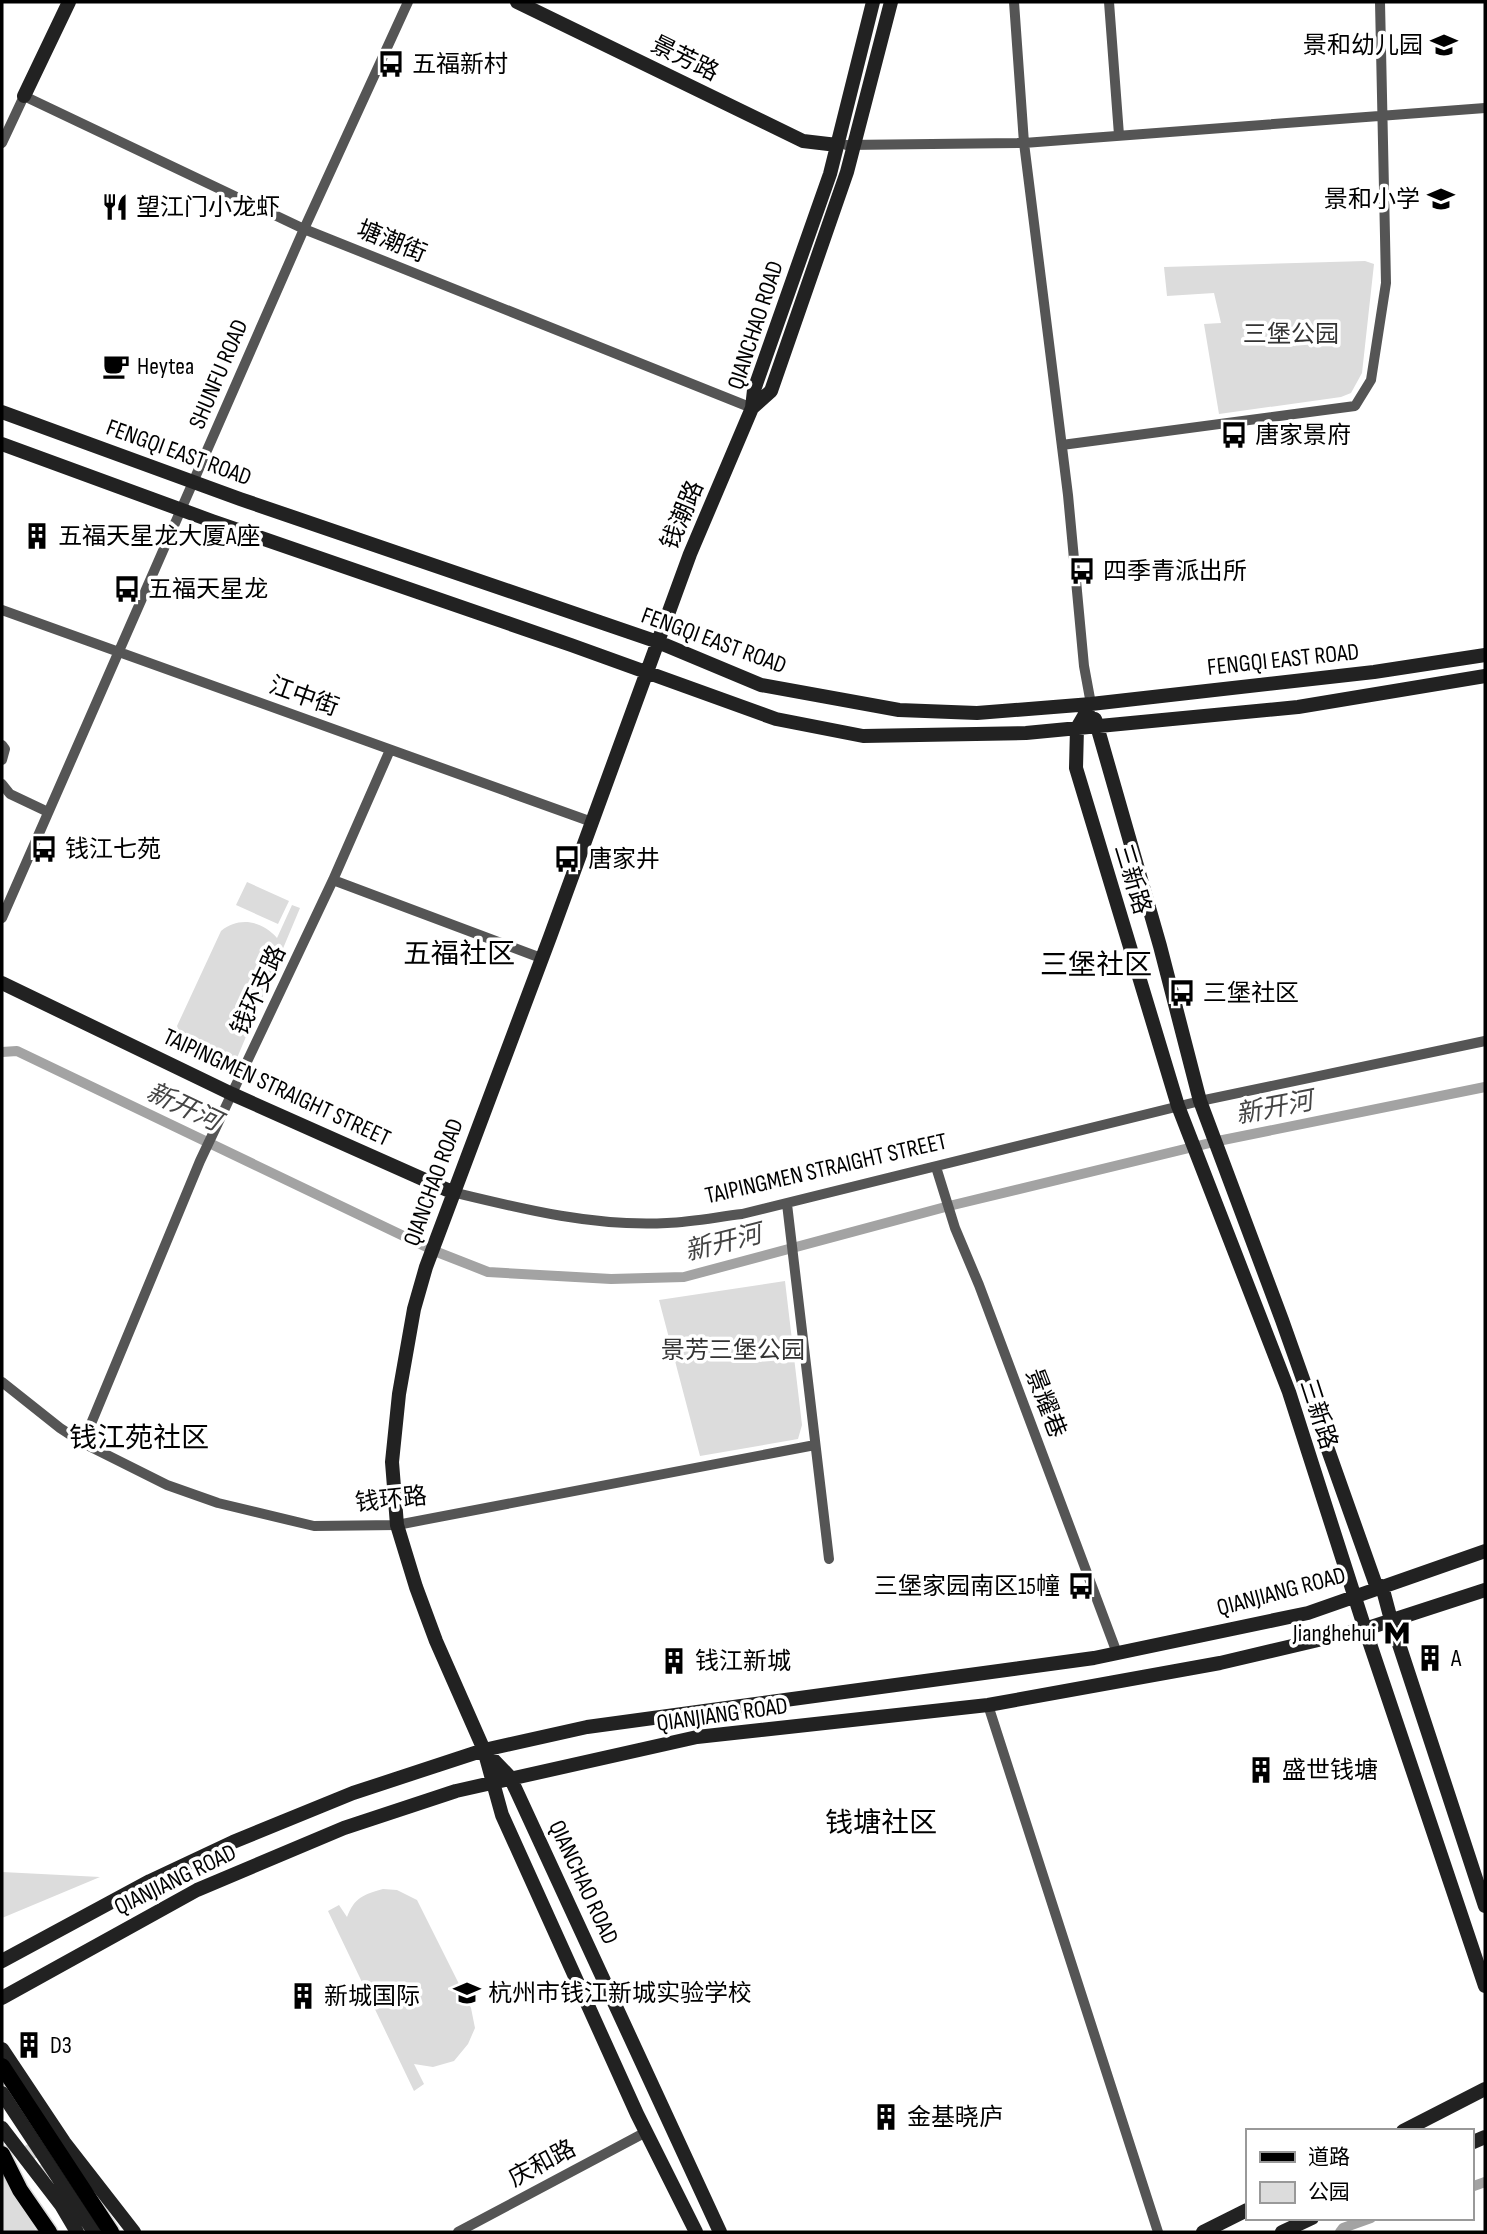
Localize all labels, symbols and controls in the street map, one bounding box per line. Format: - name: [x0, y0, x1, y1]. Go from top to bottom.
- street label: 景芳路: [646, 30, 723, 87]
- school or university icon: 景和幼儿园: [1429, 30, 1459, 60]
- place label: 景和幼儿园: [1303, 31, 1423, 60]
- bus stop icon: 五福新村: [376, 49, 406, 79]
- place label: 五福新村: [412, 50, 508, 79]
- school or university icon: 景和小学: [1426, 184, 1456, 214]
- place label: 景和小学: [1324, 185, 1420, 214]
- restaurant icon: 望江门小龙虾: [100, 192, 130, 222]
- place label: 望江门小龙虾: [136, 193, 280, 222]
- street label: 塘潮街: [353, 215, 431, 268]
- street label: QIANCHAO ROAD: [721, 257, 790, 393]
- street label: SHUNFU ROAD: [182, 315, 255, 433]
- park label: 三堡公园: [1243, 320, 1339, 349]
- cafe icon: Heytea: [101, 351, 131, 381]
- place label: Heytea: [137, 352, 194, 381]
- street label: FENGQI EAST ROAD: [102, 413, 255, 492]
- bus stop icon: 唐家景府: [1219, 420, 1249, 450]
- place label: 唐家景府: [1255, 421, 1351, 450]
- street label: 钱潮路: [655, 476, 710, 554]
- building icon: 五福天星龙大厦A座: [22, 521, 52, 551]
- place label: 五福天星龙大厦A座: [58, 522, 260, 551]
- bus stop icon: 四季青派出所: [1067, 556, 1097, 586]
- place label: 四季青派出所: [1103, 557, 1247, 586]
- bus stop icon: 五福天星龙: [112, 574, 142, 604]
- place label: 五福天星龙: [148, 575, 268, 604]
- street label: FENGQI EAST ROAD: [637, 601, 790, 680]
- street label: FENGQI EAST ROAD: [1206, 637, 1360, 682]
- street label: 江中街: [265, 671, 343, 722]
- bus stop icon: 钱江七苑: [29, 834, 59, 864]
- place label: 钱江七苑: [65, 835, 161, 864]
- street label: 三新路: [1108, 840, 1157, 918]
- bus stop icon: 唐家井: [552, 844, 582, 874]
- place label: 唐家井: [588, 845, 660, 874]
- district label: 五福社区: [403, 938, 515, 971]
- street label: 钱环支路: [225, 941, 292, 1040]
- district label: 三堡社区: [1040, 949, 1152, 982]
- bus stop icon: 三堡社区: [1167, 978, 1197, 1008]
- place label: 三堡社区: [1203, 979, 1299, 1008]
- street label: TAIPINGMEN STRAIGHT STREET: [159, 1022, 395, 1153]
- water label: 新开河: [141, 1077, 230, 1140]
- water label: 新开河: [1233, 1085, 1320, 1131]
- street label: QIANCHAO ROAD: [397, 1115, 470, 1250]
- street label: TAIPINGMEN STRAIGHT STREET: [702, 1126, 950, 1210]
- water label: 新开河: [682, 1218, 770, 1268]
- park label: 景芳三堡公园: [661, 1336, 805, 1365]
- street label: 景耀巷: [1019, 1364, 1072, 1442]
- street label: 三新路: [1294, 1375, 1343, 1453]
- district label: 钱江苑社区: [69, 1422, 209, 1455]
- street label: 钱环路: [354, 1481, 428, 1518]
- street label: QIANJIANG ROAD: [1214, 1560, 1349, 1623]
- bus stop icon: 三堡家园南区15幢: [1066, 1571, 1096, 1601]
- place label: 三堡家园南区15幢: [874, 1572, 1060, 1601]
- metro station icon: Jianghehui: [1382, 1618, 1412, 1648]
- place label: Jianghehui: [1292, 1619, 1376, 1648]
- building icon: A: [1415, 1643, 1445, 1673]
- place label: A: [1450, 1644, 1462, 1673]
- building icon: 钱江新城: [659, 1646, 689, 1676]
- place label: 钱江新城: [695, 1647, 791, 1676]
- street label: QIANJIANG ROAD: [655, 1691, 789, 1738]
- building icon: 盛世钱塘: [1246, 1755, 1276, 1785]
- place label: 盛世钱塘: [1282, 1756, 1378, 1785]
- district label: 钱塘社区: [825, 1807, 937, 1840]
- street label: QIANCHAO ROAD: [542, 1816, 625, 1949]
- street label: QIANJIANG ROAD: [110, 1837, 241, 1921]
- school or university icon: 杭州市钱江新城实验学校: [452, 1978, 482, 2008]
- place label: 杭州市钱江新城实验学校: [488, 1979, 752, 2008]
- building icon: 新城国际: [288, 1981, 318, 2011]
- place label: 新城国际: [324, 1982, 420, 2011]
- building icon: D3: [14, 2030, 44, 2060]
- place label: D3: [50, 2031, 72, 2060]
- building icon: 金基晓庐: [871, 2102, 901, 2132]
- place label: 金基晓庐: [907, 2103, 1003, 2132]
- legend: [1246, 2129, 1473, 2220]
- street label: 庆和路: [504, 2134, 581, 2193]
- text: 道路: [1308, 2145, 1350, 2170]
- text: 公园: [1308, 2180, 1350, 2205]

